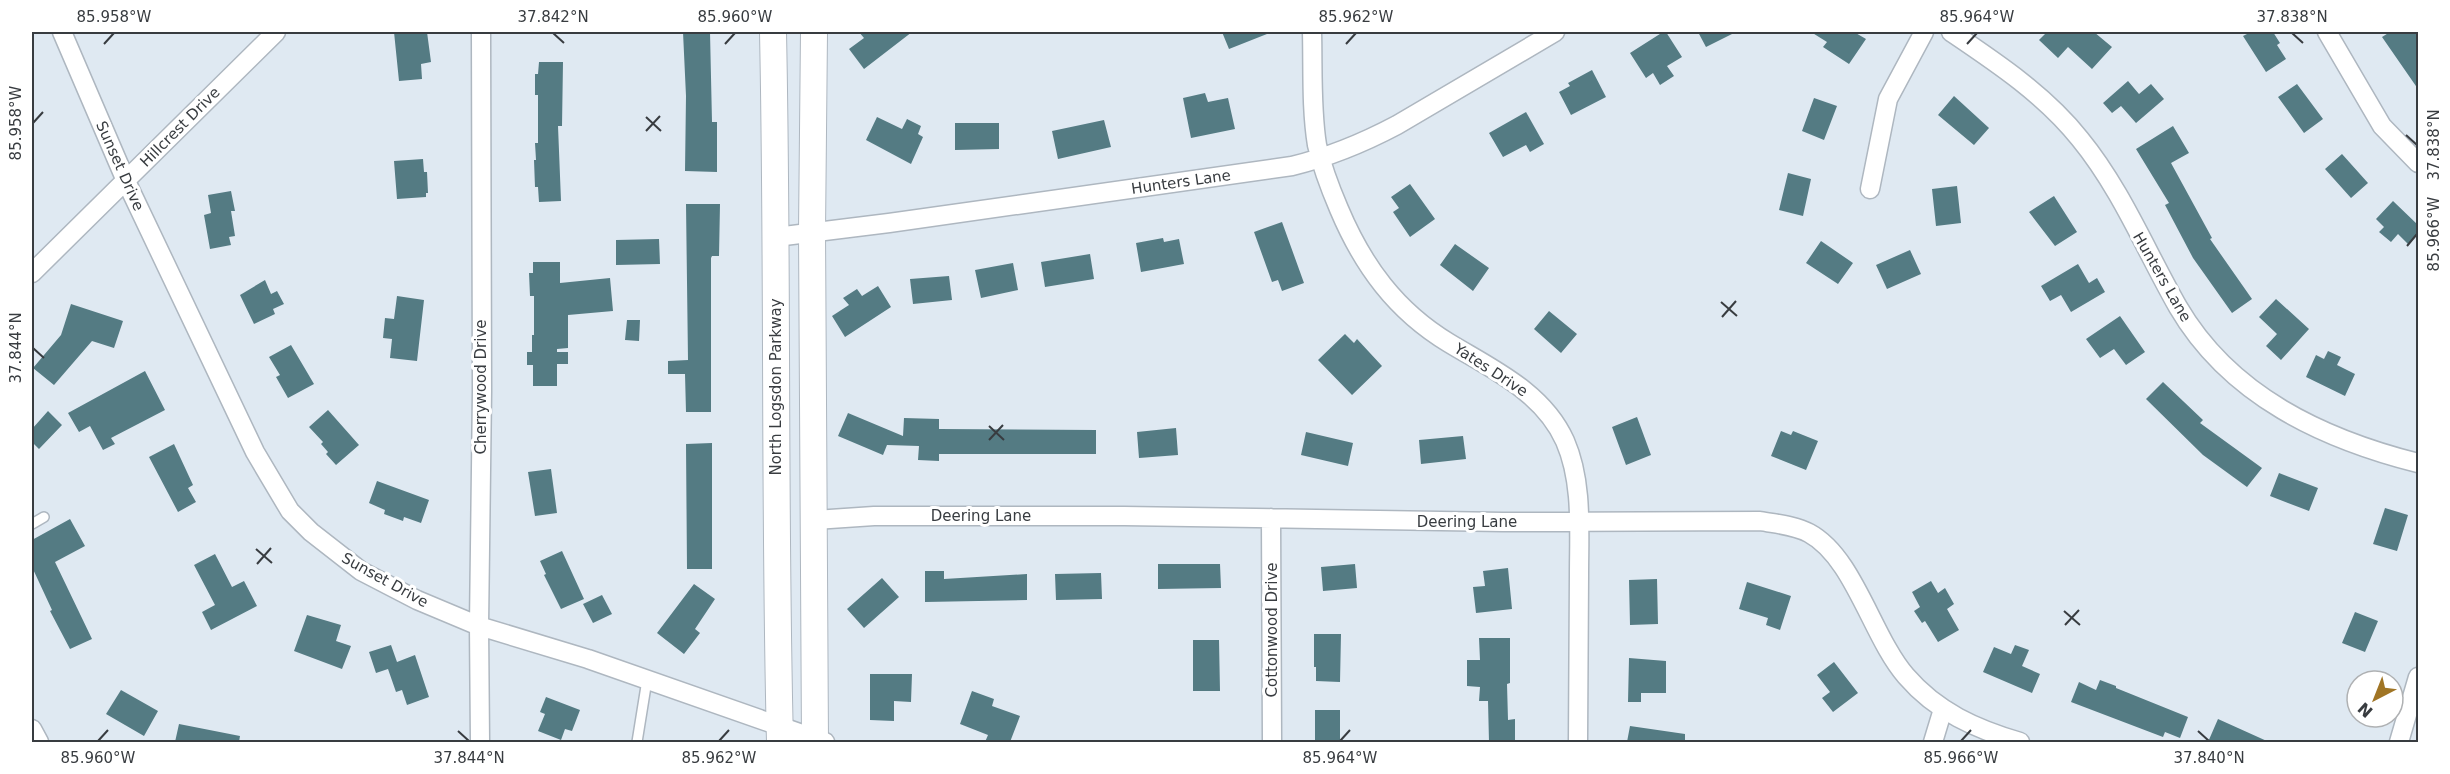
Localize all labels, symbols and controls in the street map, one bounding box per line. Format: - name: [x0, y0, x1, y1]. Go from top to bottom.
- text: 85.958°W: [77, 8, 152, 26]
- text: 37.842°N: [517, 8, 589, 26]
- text: 85.960°W: [698, 8, 773, 26]
- text: 85.962°W: [1319, 8, 1394, 26]
- text: 85.964°W: [1940, 8, 2015, 26]
- text: 37.838°N: [2256, 8, 2328, 26]
- street label: Hillcrest Drive: [136, 83, 224, 171]
- text: 85.958°W: [7, 85, 25, 160]
- text: 37.838°N: [2425, 109, 2443, 181]
- street label: Sunset Drive: [92, 118, 148, 214]
- street label: Hunters Lane: [1130, 166, 1232, 198]
- text: 85.966°W: [2425, 196, 2443, 271]
- street label: Hunters Lane: [2129, 229, 2195, 325]
- street label: North Logsdon Parkway: [767, 298, 785, 476]
- text: 37.844°N: [7, 312, 25, 384]
- street label: Cherrywood Drive: [472, 319, 490, 455]
- street label: Yates Drive: [1450, 339, 1531, 400]
- street label: Deering Lane: [931, 507, 1031, 525]
- street label: Deering Lane: [1417, 513, 1517, 531]
- street label: Sunset Drive: [339, 549, 431, 611]
- street label: Cottonwood Drive: [1263, 563, 1281, 698]
- north arrow: [2345, 669, 2405, 729]
- text: N: [2354, 698, 2377, 721]
- text: 85.960°W: [61, 749, 136, 767]
- text: 37.844°N: [433, 749, 505, 767]
- text: 85.962°W: [682, 749, 757, 767]
- text: 85.964°W: [1303, 749, 1378, 767]
- text: 85.966°W: [1924, 749, 1999, 767]
- text: 37.840°N: [2173, 749, 2245, 767]

